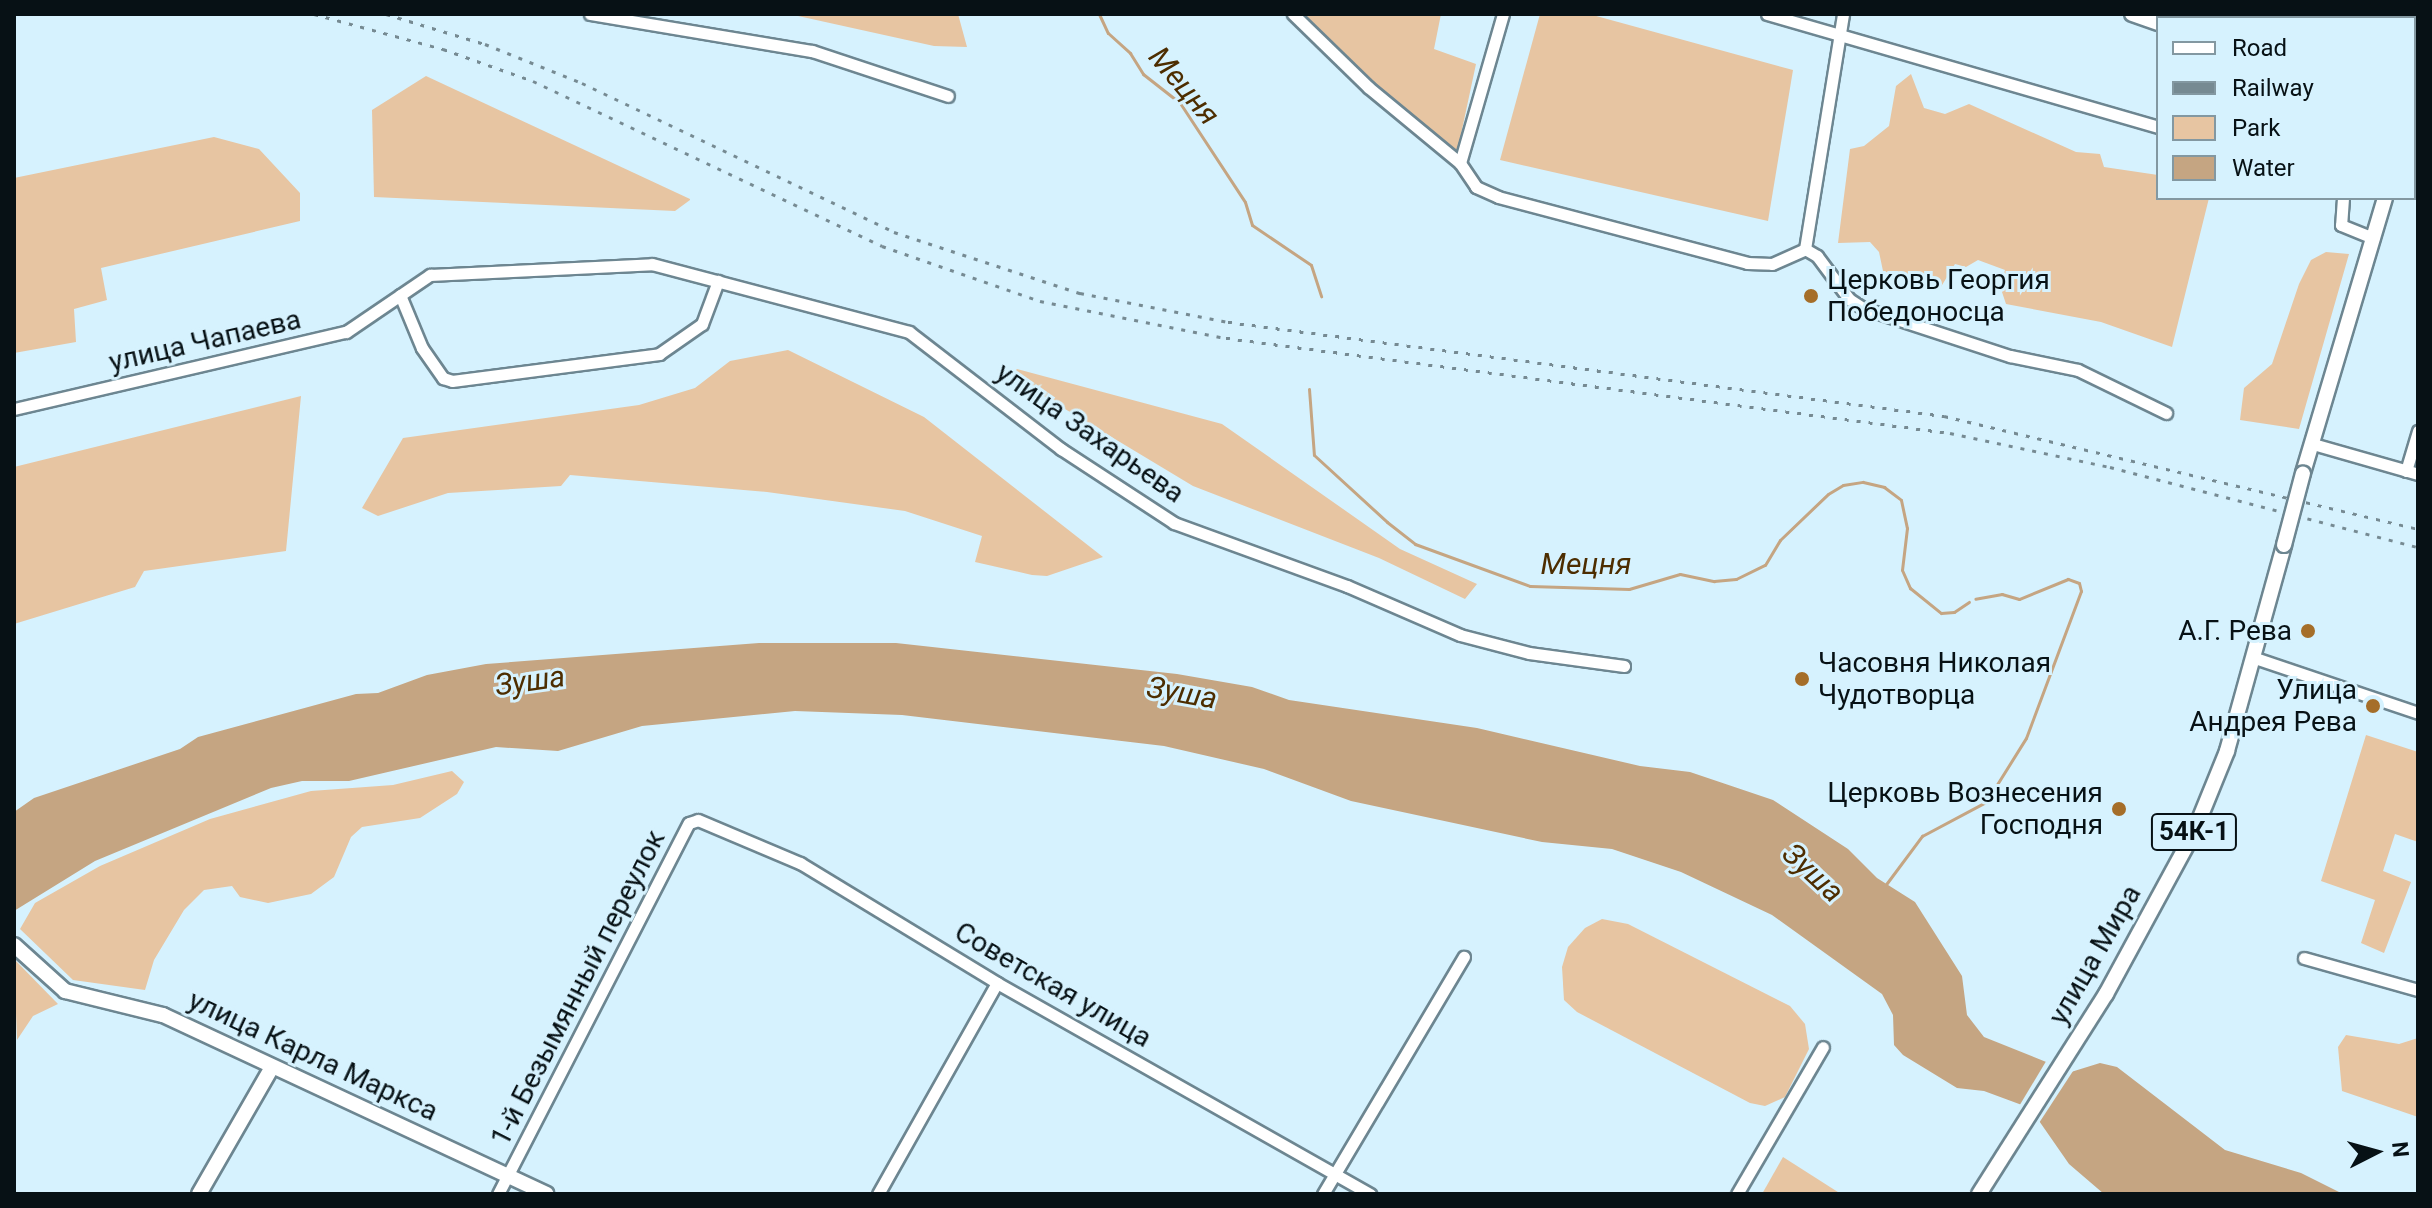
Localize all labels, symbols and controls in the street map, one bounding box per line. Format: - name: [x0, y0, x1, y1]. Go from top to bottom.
- legend: [2156, 16, 2416, 200]
- text: Road: [2232, 34, 2287, 62]
- water label: Мецня: [1141, 40, 1227, 132]
- text: Railway: [2232, 74, 2314, 102]
- text: Park: [2232, 114, 2280, 142]
- text: Water: [2232, 154, 2295, 182]
- place label: Церковь Георгия Победоносца: [1827, 263, 2050, 329]
- marker: Церковь Георгия Победоносца: [1802, 287, 1820, 305]
- street label: улица Чапаева: [106, 303, 304, 379]
- street label: улица Захарьева: [990, 356, 1190, 510]
- water label: Мецня: [1541, 546, 1631, 582]
- place label: А.Г. Рева: [2178, 614, 2292, 648]
- marker: А.Г. Рева: [2299, 622, 2317, 640]
- place label: Часовня Николая Чудотворца: [1818, 646, 2051, 712]
- water label: Зуша: [493, 658, 567, 704]
- water label: Зуша: [1144, 669, 1220, 717]
- marker: Часовня Николая Чудотворца: [1793, 670, 1811, 688]
- place label: Улица Андрея Рева: [2189, 673, 2357, 739]
- marker: Улица Андрея Рева: [2364, 697, 2382, 715]
- place label: Церковь Вознесения Господня: [1827, 776, 2103, 842]
- marker: Церковь Вознесения Господня: [2110, 800, 2128, 818]
- road number: 54К-1: [2150, 810, 2238, 854]
- street label: 1-й Безымянный переулок: [484, 825, 672, 1151]
- water label: Зуша: [1775, 836, 1851, 910]
- street label: улица Мира: [2042, 879, 2148, 1031]
- street label: Советская улица: [949, 915, 1157, 1055]
- street label: улица Карла Маркса: [183, 983, 443, 1129]
- north arrow: [2336, 1112, 2416, 1192]
- text: N: [2387, 1140, 2414, 1158]

